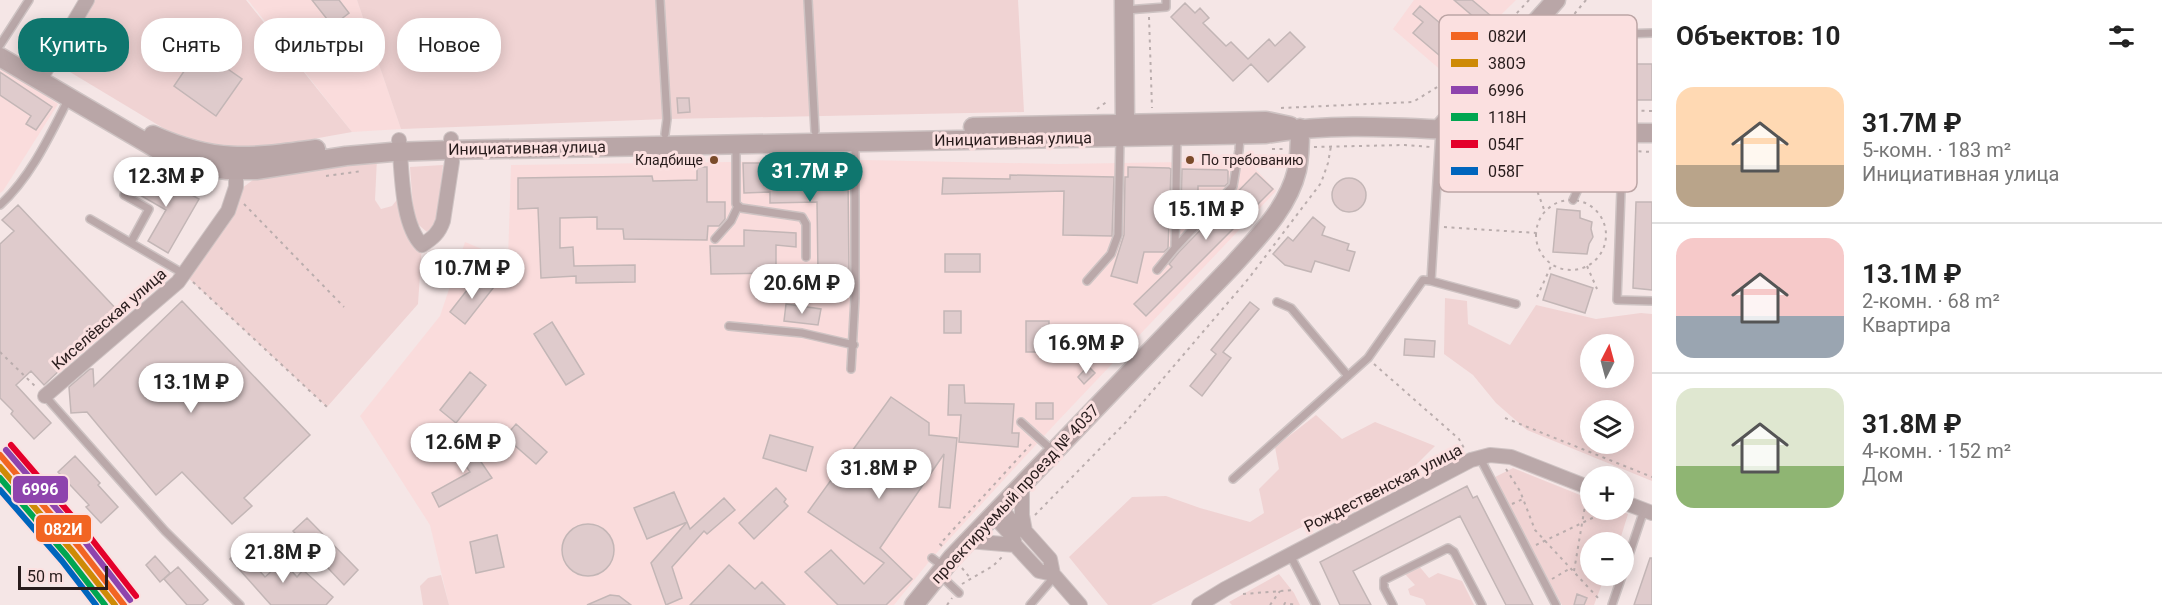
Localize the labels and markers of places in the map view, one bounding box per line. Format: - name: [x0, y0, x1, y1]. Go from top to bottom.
- place label: Кладбище: [635, 152, 703, 168]
- pin: 31.7M ₽: [755, 152, 865, 203]
- place label: По требованию: [1201, 152, 1303, 168]
- marker: Кладбище: [708, 154, 720, 166]
- marker: По требованию: [1184, 154, 1196, 166]
- pin: 12.3M ₽: [111, 157, 221, 208]
- pin: 15.1M ₽: [1151, 190, 1261, 241]
- pin: 10.7M ₽: [417, 249, 527, 300]
- pin: 20.6M ₽: [747, 264, 857, 315]
- pin: 16.9M ₽: [1031, 324, 1141, 375]
- pin: 13.1M ₽: [136, 363, 246, 414]
- pin: 12.6M ₽: [408, 423, 518, 474]
- pin: 31.8M ₽: [824, 449, 934, 500]
- pin: 21.8M ₽: [228, 533, 338, 584]

